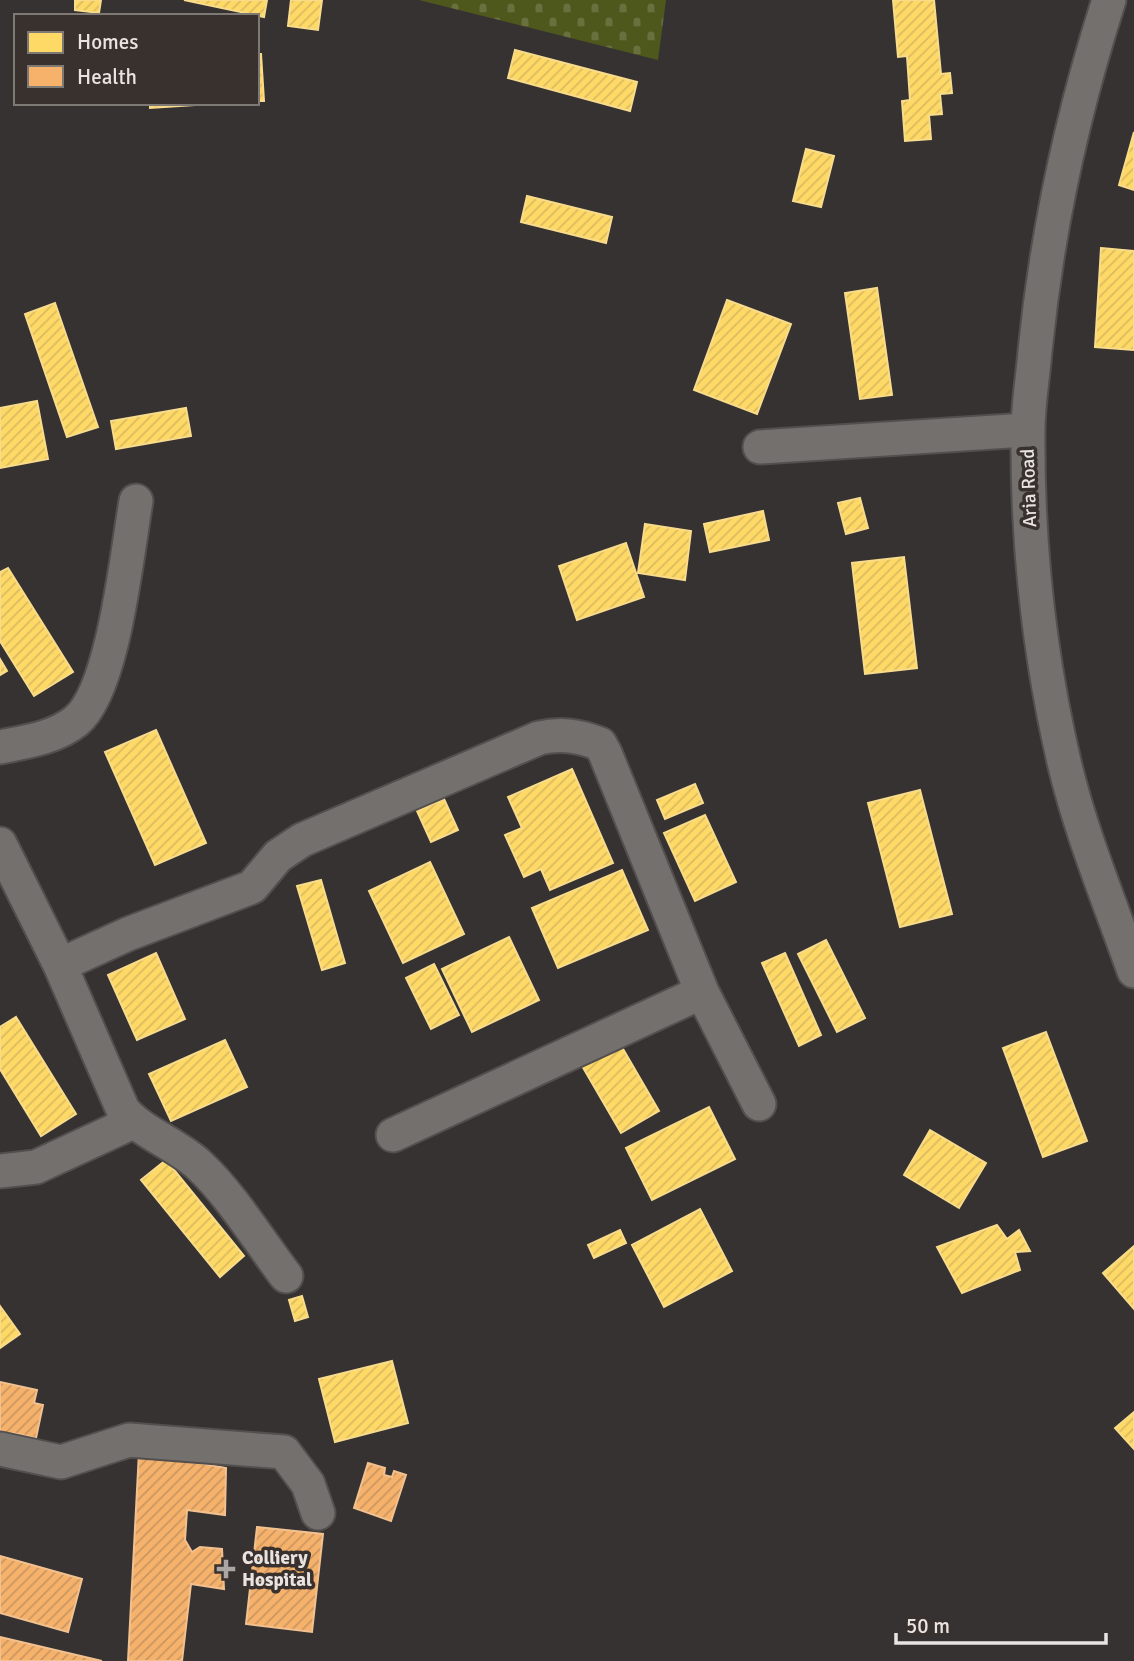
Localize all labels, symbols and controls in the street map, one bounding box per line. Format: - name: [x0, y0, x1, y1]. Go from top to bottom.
- legend: [14, 14, 259, 105]
- text: Homes: [77, 29, 139, 55]
- text: Health: [77, 64, 137, 90]
- street label: Aria Road: [1016, 448, 1042, 528]
- place label: Colliery Hospital: [242, 1546, 312, 1592]
- marker: Colliery Hospital: [216, 1559, 236, 1579]
- scale bar: [896, 1602, 1106, 1646]
- text: 50 m: [906, 1613, 950, 1639]

